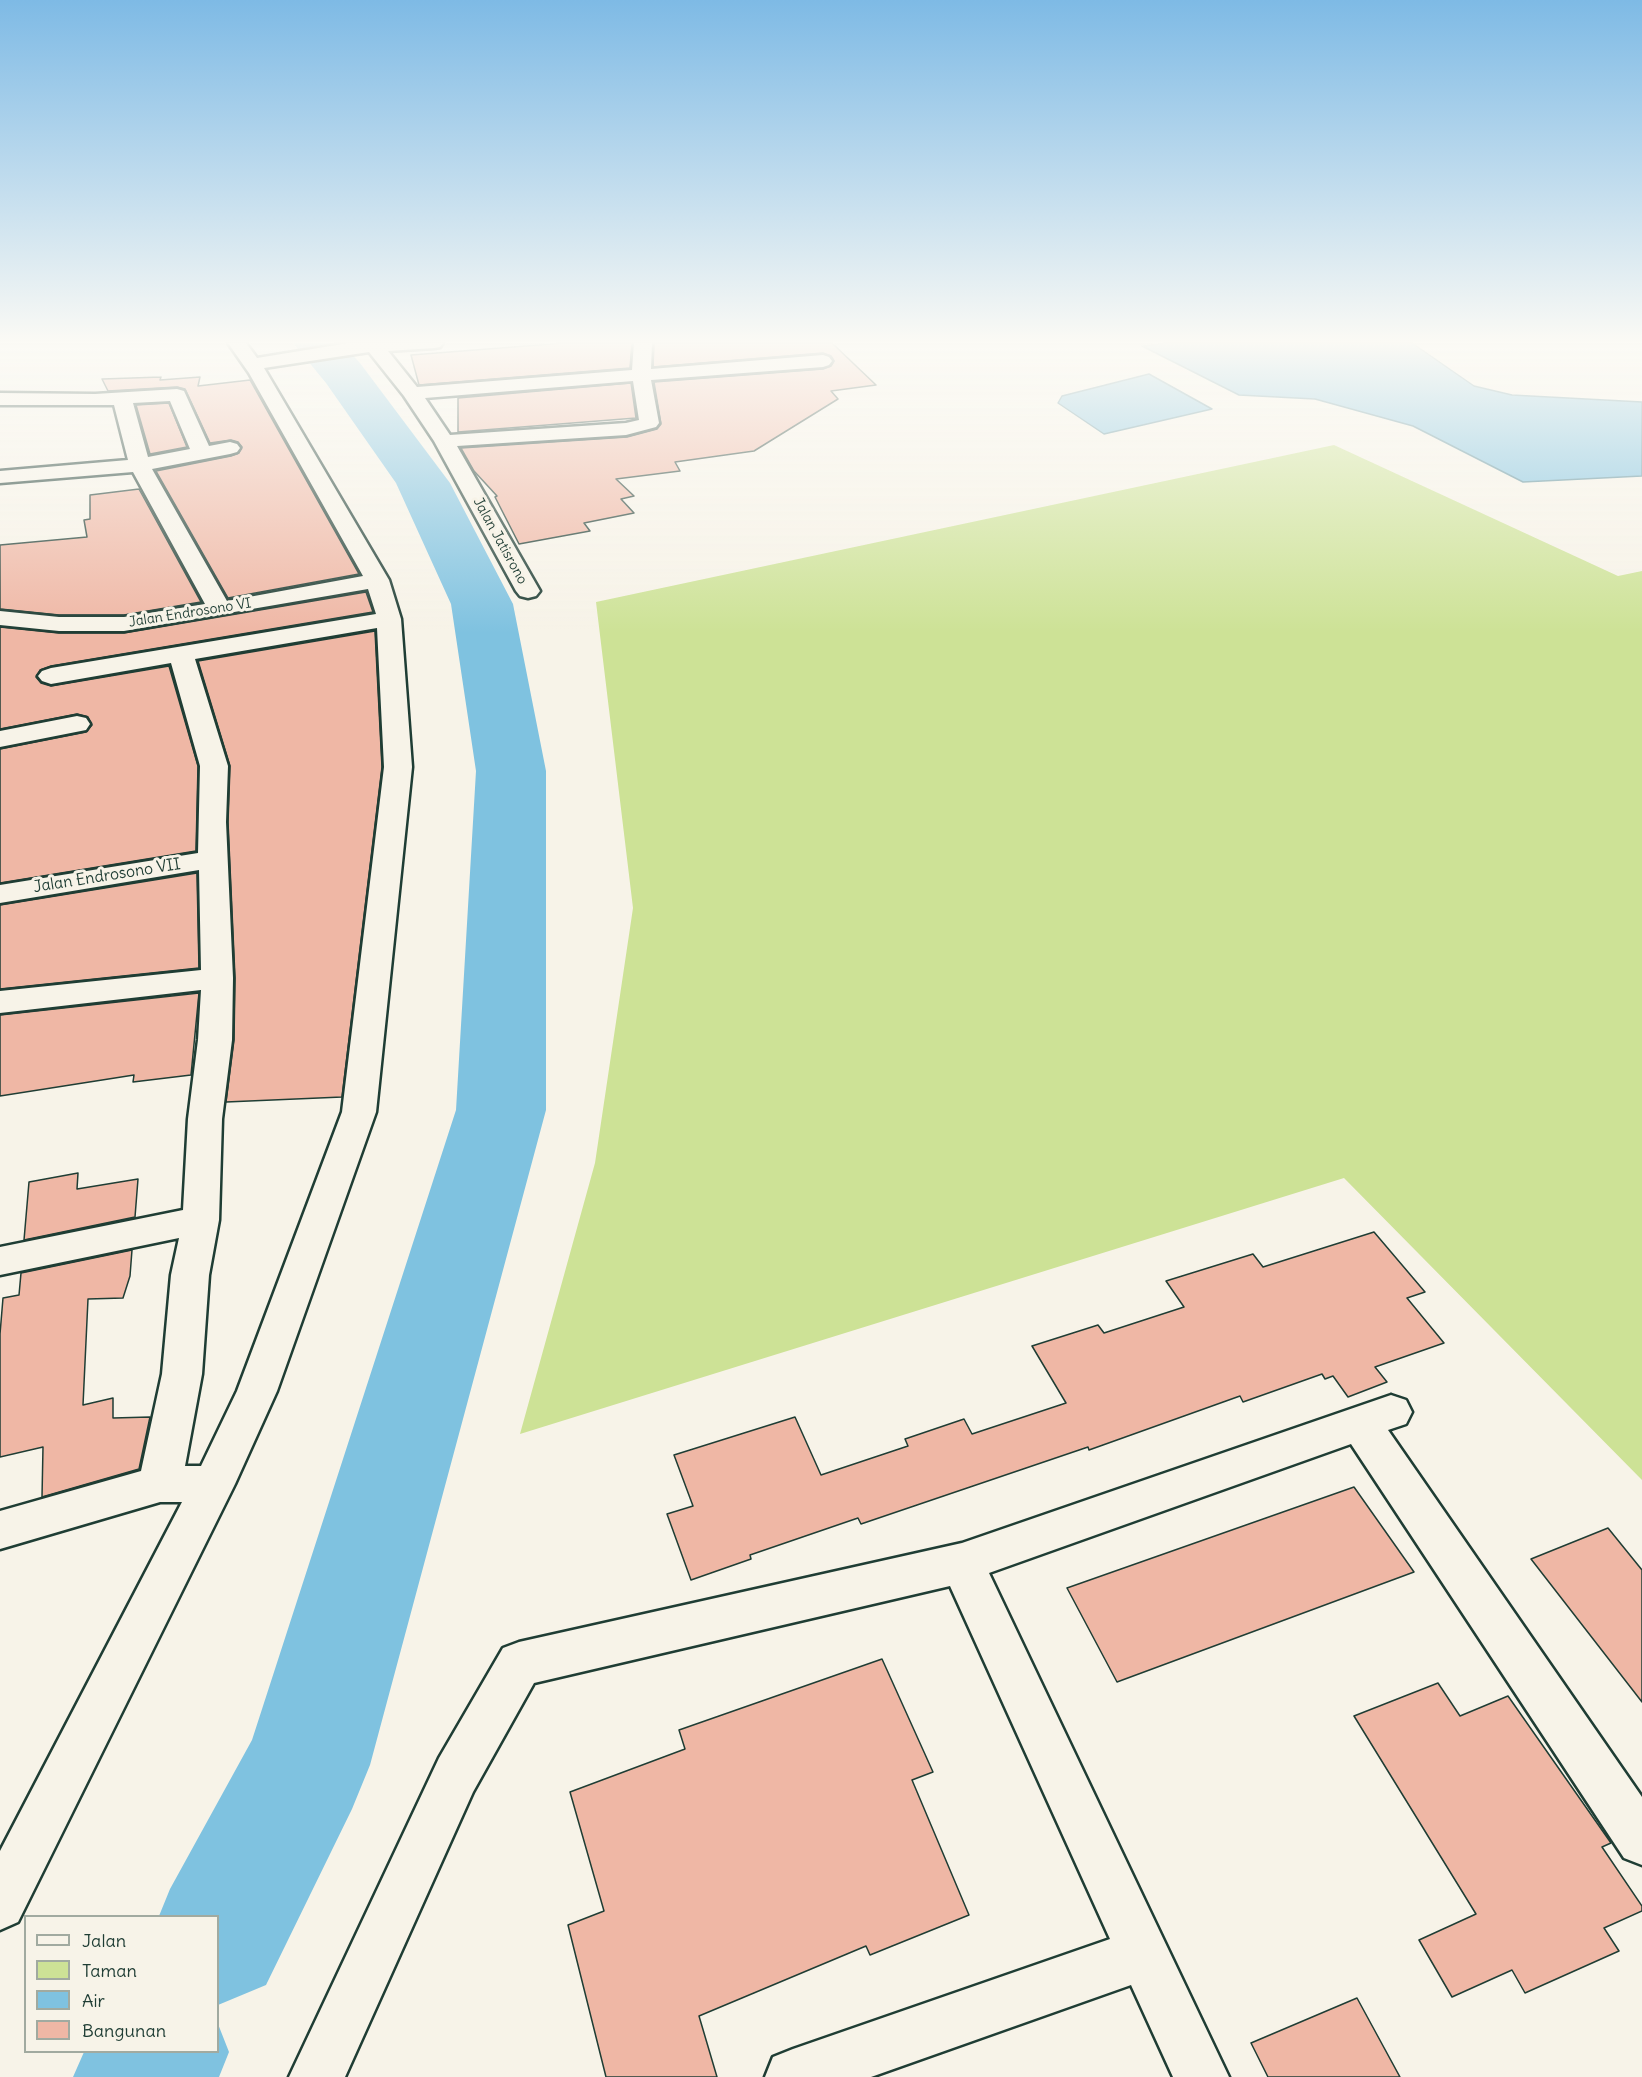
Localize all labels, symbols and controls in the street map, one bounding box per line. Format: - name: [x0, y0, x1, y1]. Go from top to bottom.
- street label: Jalan Jatisrono: [469, 495, 531, 587]
- street label: Jalan Endrosono VI: [127, 595, 253, 631]
- street label: Jalan Endrosono VII: [32, 855, 182, 897]
- legend: [24, 1915, 219, 2053]
- text: Jalan: [82, 1929, 126, 1952]
- text: Taman: [82, 1959, 137, 1982]
- text: Air: [82, 1989, 105, 2012]
- text: Bangunan: [82, 2019, 166, 2042]

